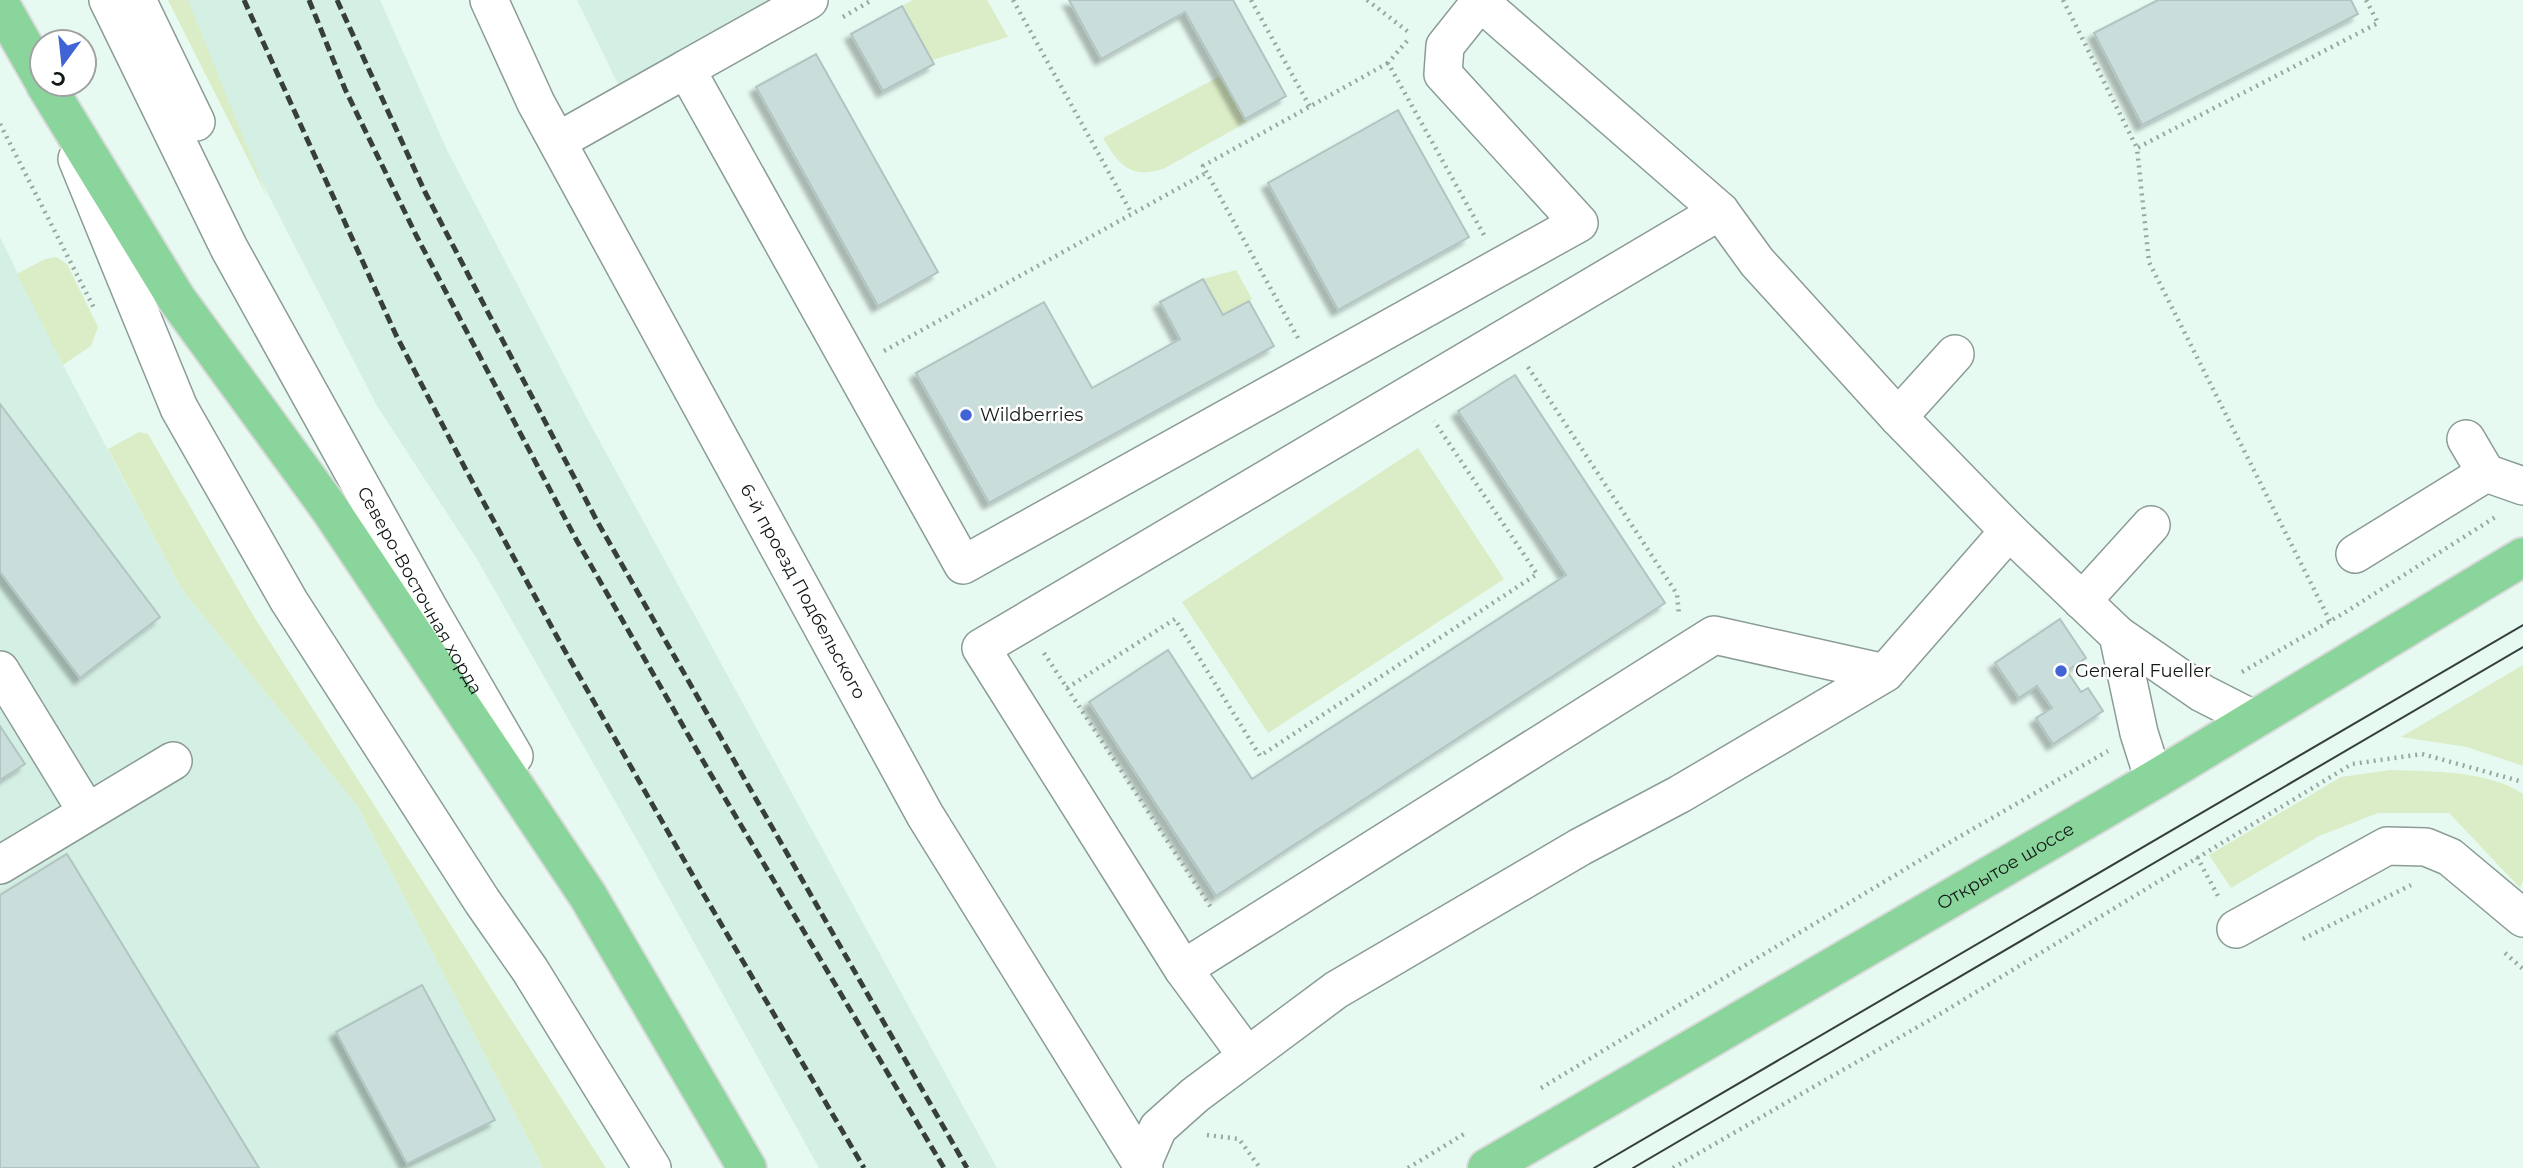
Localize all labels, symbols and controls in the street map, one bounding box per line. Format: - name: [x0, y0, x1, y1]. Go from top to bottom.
- north arrow: [28, 28, 98, 98]
- text: С: [49, 66, 68, 92]
- place label: Wildberries: [980, 404, 1084, 426]
- marker: Wildberries: [958, 407, 974, 423]
- street label: 6-й проезд Подбельского: [735, 480, 871, 703]
- street label: Северо-Восточная хорда: [352, 483, 487, 698]
- place label: General Fueller: [2075, 660, 2211, 682]
- marker: General Fueller: [2053, 663, 2069, 679]
- street label: Открытое шоссе: [1933, 818, 2078, 915]

